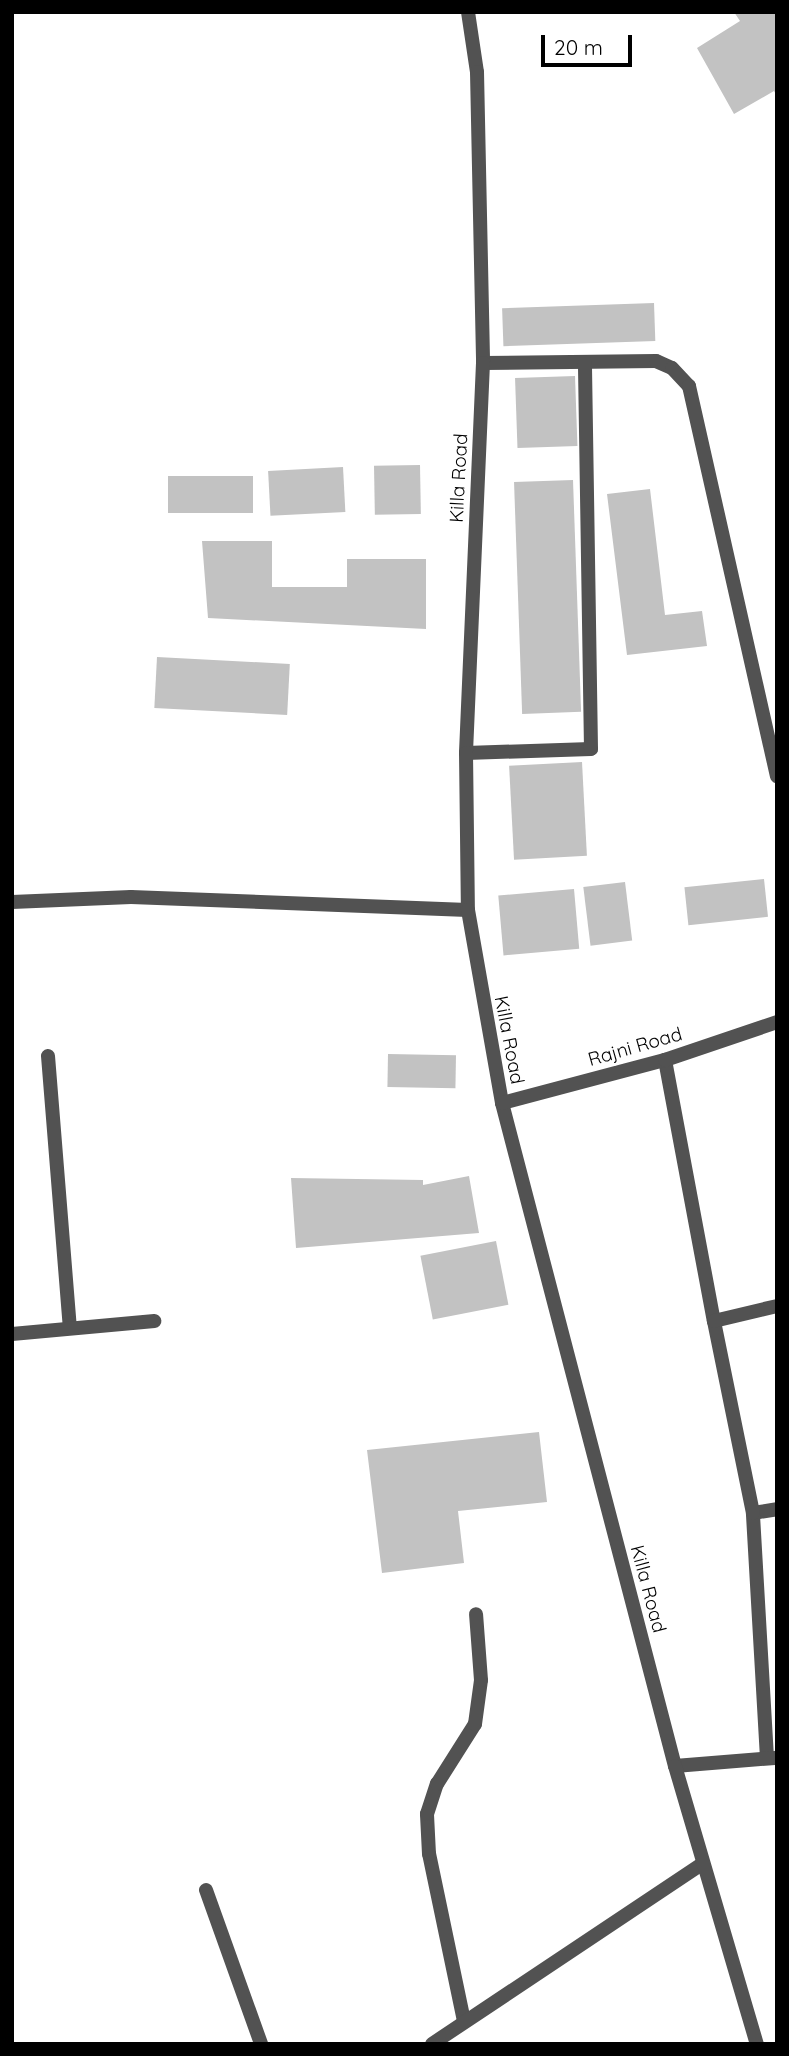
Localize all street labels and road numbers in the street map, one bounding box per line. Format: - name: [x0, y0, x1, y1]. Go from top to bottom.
- street label: Killa Road: [445, 433, 473, 523]
- street label: Killa Road: [489, 994, 529, 1086]
- street label: Rajni Road: [585, 1023, 685, 1071]
- street label: Killa Road: [625, 1543, 671, 1635]

